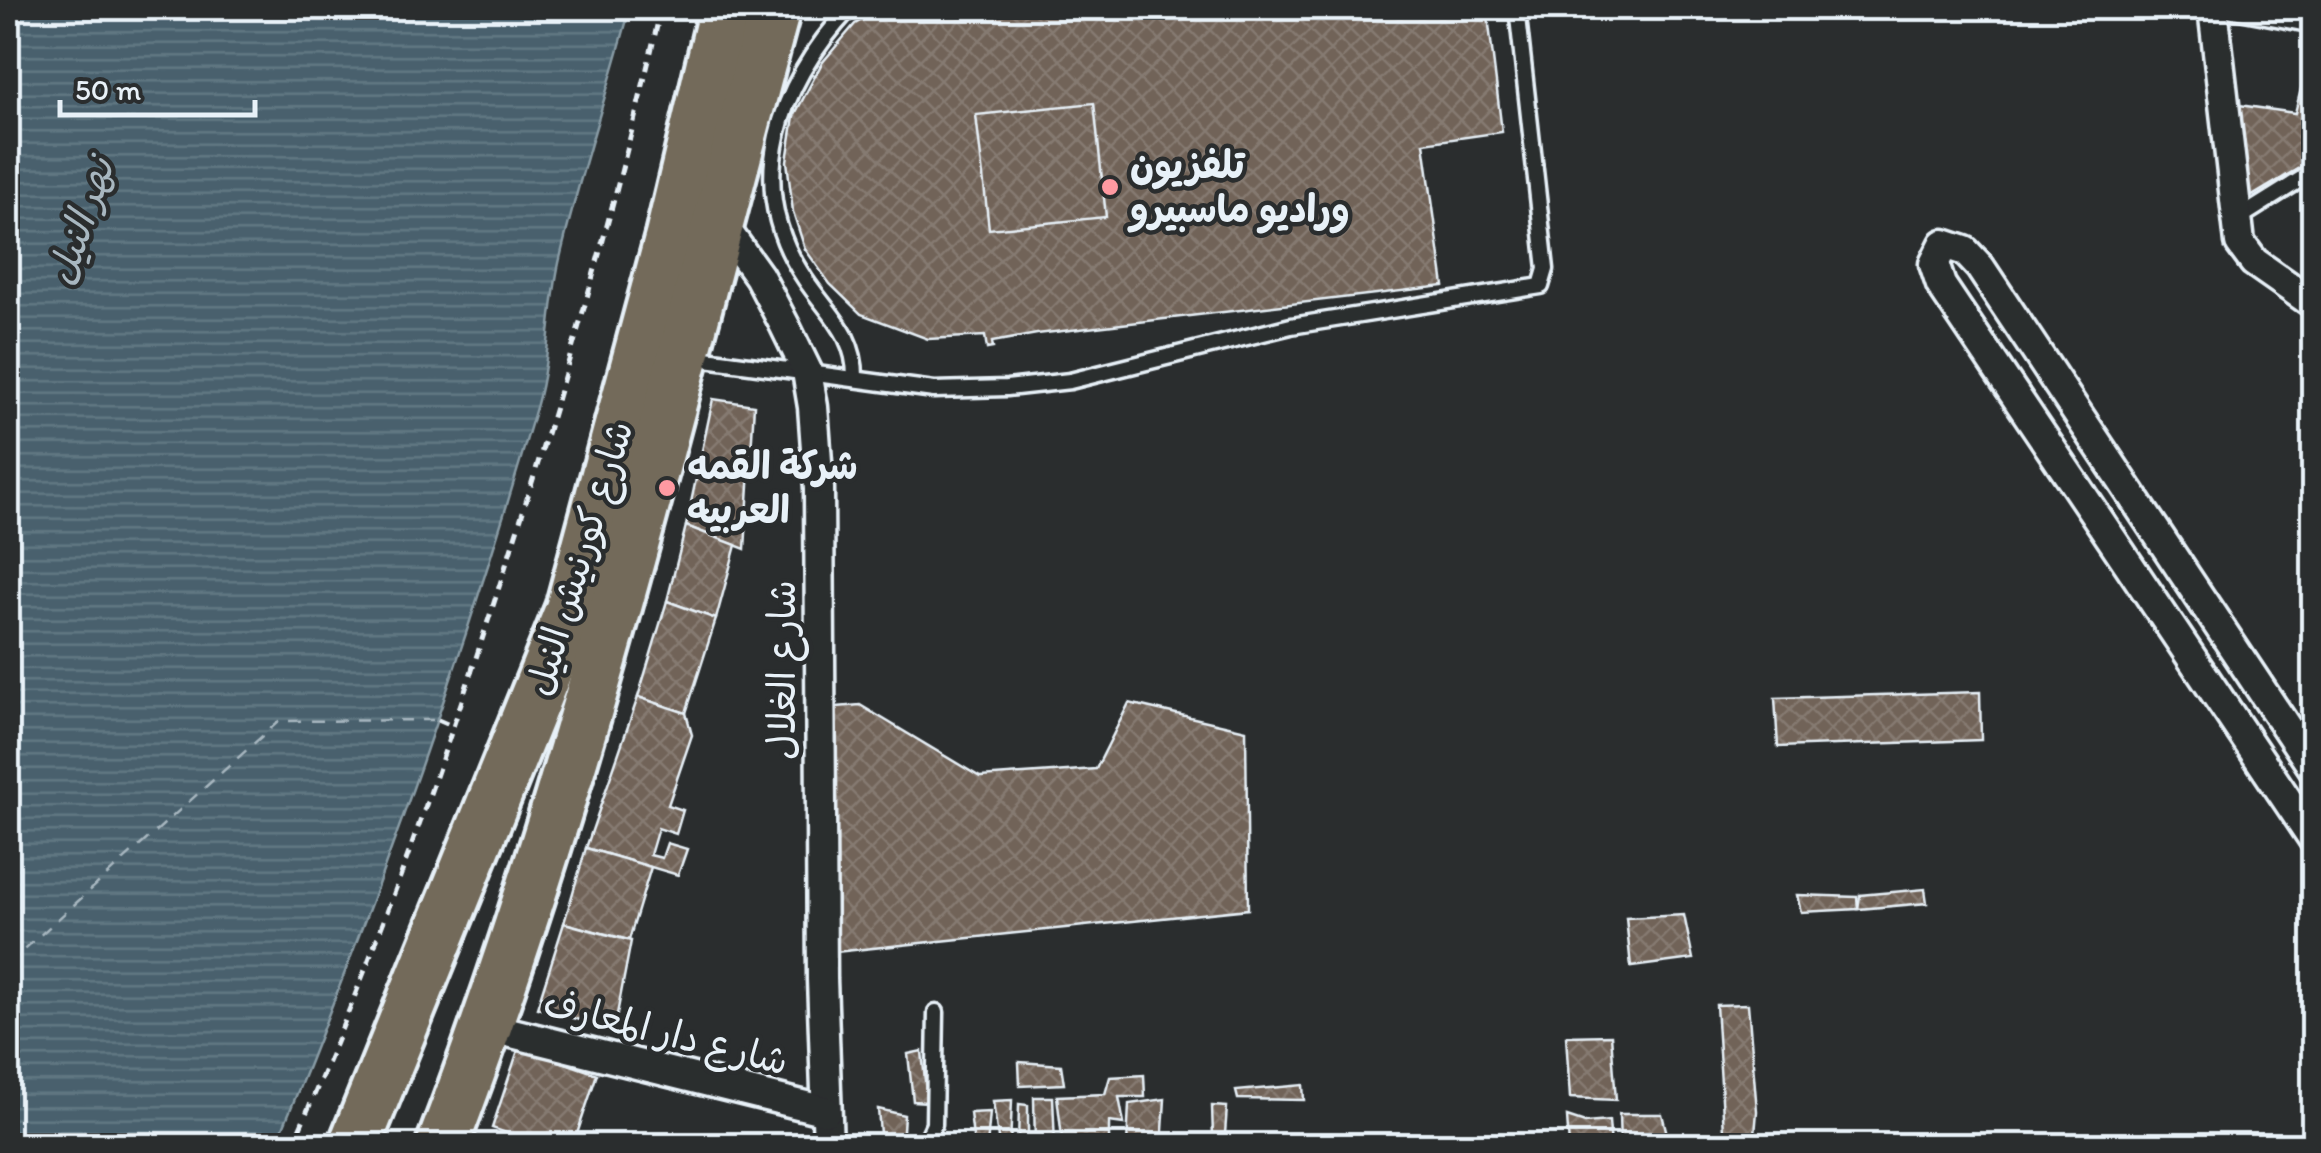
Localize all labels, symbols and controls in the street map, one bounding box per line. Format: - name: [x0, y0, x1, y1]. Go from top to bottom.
- scale bar: [60, 55, 255, 117]
- text: 50 m: [75, 71, 141, 108]
- place label: تلفزيون وراديو ماسبيرو: [1127, 142, 1350, 234]
- water label: نهر النيل: [36, 147, 125, 291]
- marker: تلفزيون وراديو ماسبيرو: [1099, 176, 1121, 198]
- street label: شارع كورنيش النيل: [515, 415, 646, 702]
- place label: شركة القمه العربيه: [687, 443, 858, 534]
- marker: شركة القمه العربيه: [656, 477, 678, 499]
- street label: شارع الغلال: [759, 580, 809, 760]
- street label: شارع دار المعارف: [538, 979, 793, 1088]

